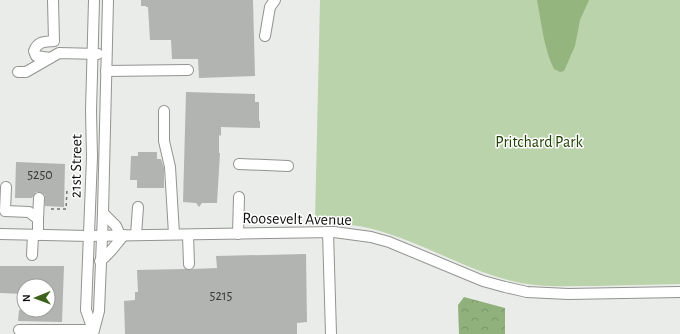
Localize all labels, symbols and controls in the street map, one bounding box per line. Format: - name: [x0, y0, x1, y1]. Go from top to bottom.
- street label: 21st Street: [67, 134, 85, 198]
- park label: Pritchard Park: [495, 134, 583, 150]
- house number: 5250: [27, 168, 53, 182]
- street label: Roosevelt Avenue: [242, 210, 352, 228]
- north arrow: [16, 278, 56, 318]
- house number: 5215: [210, 289, 233, 303]
- text: N: [21, 294, 32, 302]

